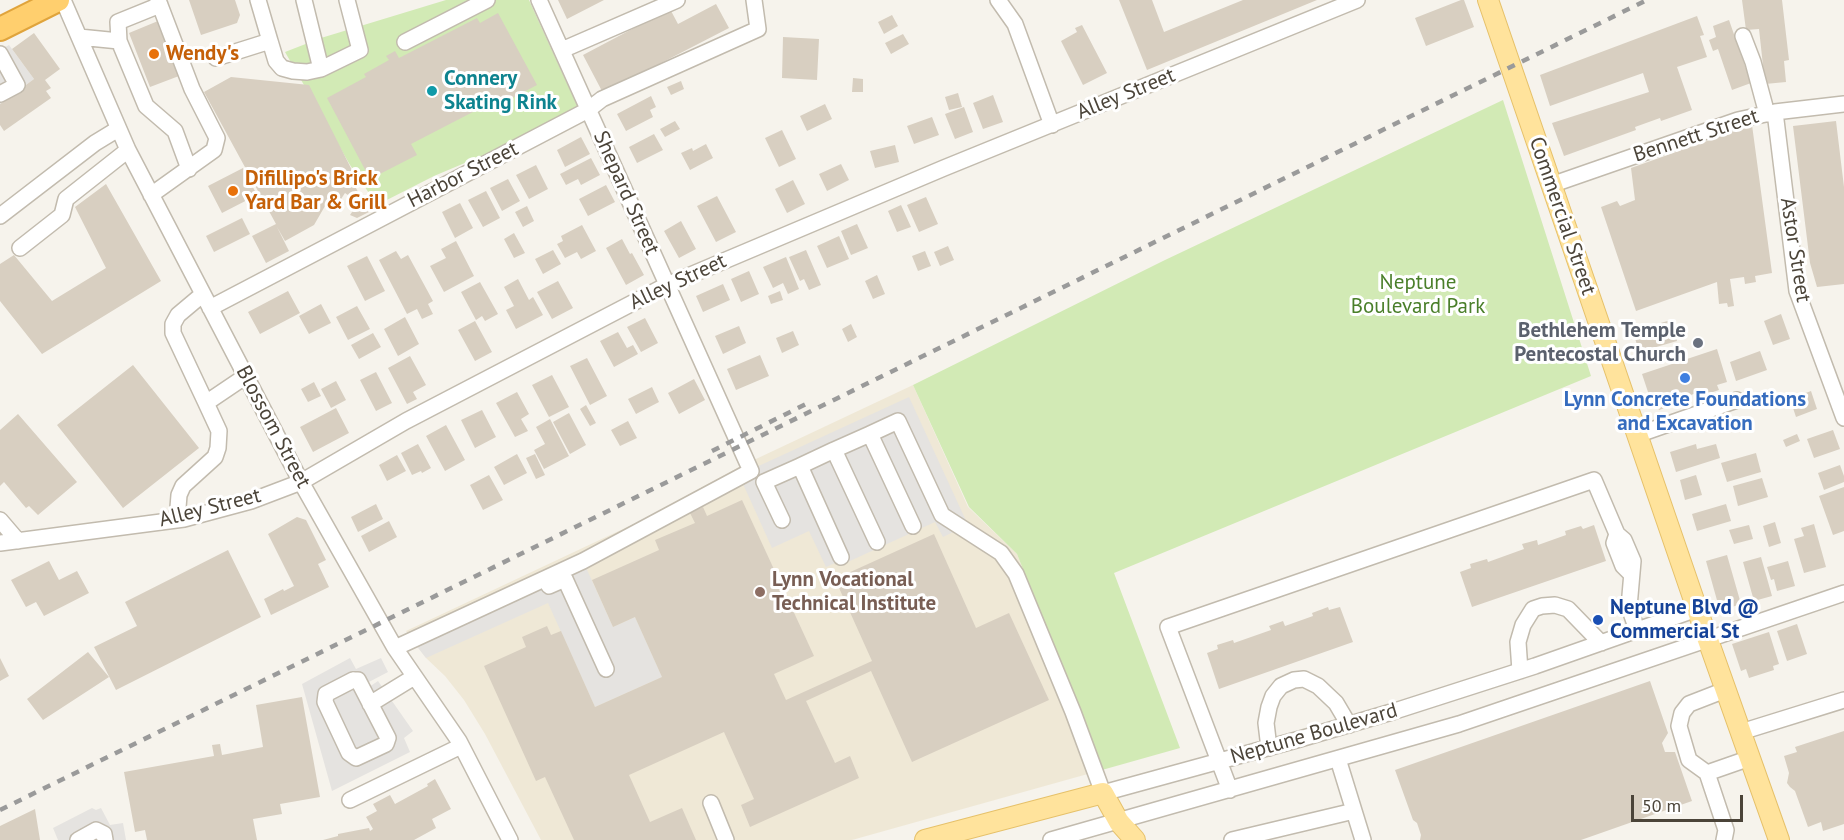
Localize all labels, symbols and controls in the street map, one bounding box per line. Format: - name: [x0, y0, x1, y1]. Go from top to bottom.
- place label: Wendy's: [166, 41, 239, 67]
- marker: Wendy's: [147, 47, 161, 61]
- street label: Alley Street: [1073, 63, 1179, 125]
- place label: Connery Skating Rink: [444, 66, 557, 116]
- marker: Connery Skating Rink: [425, 84, 439, 98]
- street label: Bennett Street: [1630, 104, 1762, 168]
- street label: Shepard Street: [587, 127, 665, 259]
- street label: Commercial Street: [1523, 134, 1601, 298]
- street label: Harbor Street: [404, 136, 522, 214]
- place label: Difillipo's Brick Yard Bar & Grill: [245, 166, 386, 216]
- marker: Difillipo's Brick Yard Bar & Grill: [226, 184, 240, 198]
- street label: Astor Street: [1774, 196, 1816, 304]
- street label: Alley Street: [626, 249, 730, 315]
- park label: Neptune Boulevard Park: [1351, 270, 1485, 320]
- place label: Bethlehem Temple Pentecostal Church: [1514, 318, 1686, 368]
- marker: Bethlehem Temple Pentecostal Church: [1691, 336, 1705, 350]
- street label: Blossom Street: [230, 362, 316, 492]
- marker: Lynn Concrete Foundations and Excavation: [1678, 371, 1692, 385]
- place label: Lynn Concrete Foundations and Excavation: [1564, 387, 1806, 437]
- street label: Alley Street: [157, 483, 263, 533]
- place label: Lynn Vocational Technical Institute: [772, 567, 936, 617]
- marker: Lynn Vocational Technical Institute: [753, 585, 767, 599]
- place label: Neptune Blvd @ Commercial St: [1610, 595, 1759, 645]
- marker: Neptune Blvd @ Commercial St: [1591, 613, 1605, 627]
- street label: Neptune Boulevard: [1228, 698, 1400, 770]
- scale bar: [1634, 783, 1746, 821]
- text: 50 m: [1642, 794, 1681, 817]

